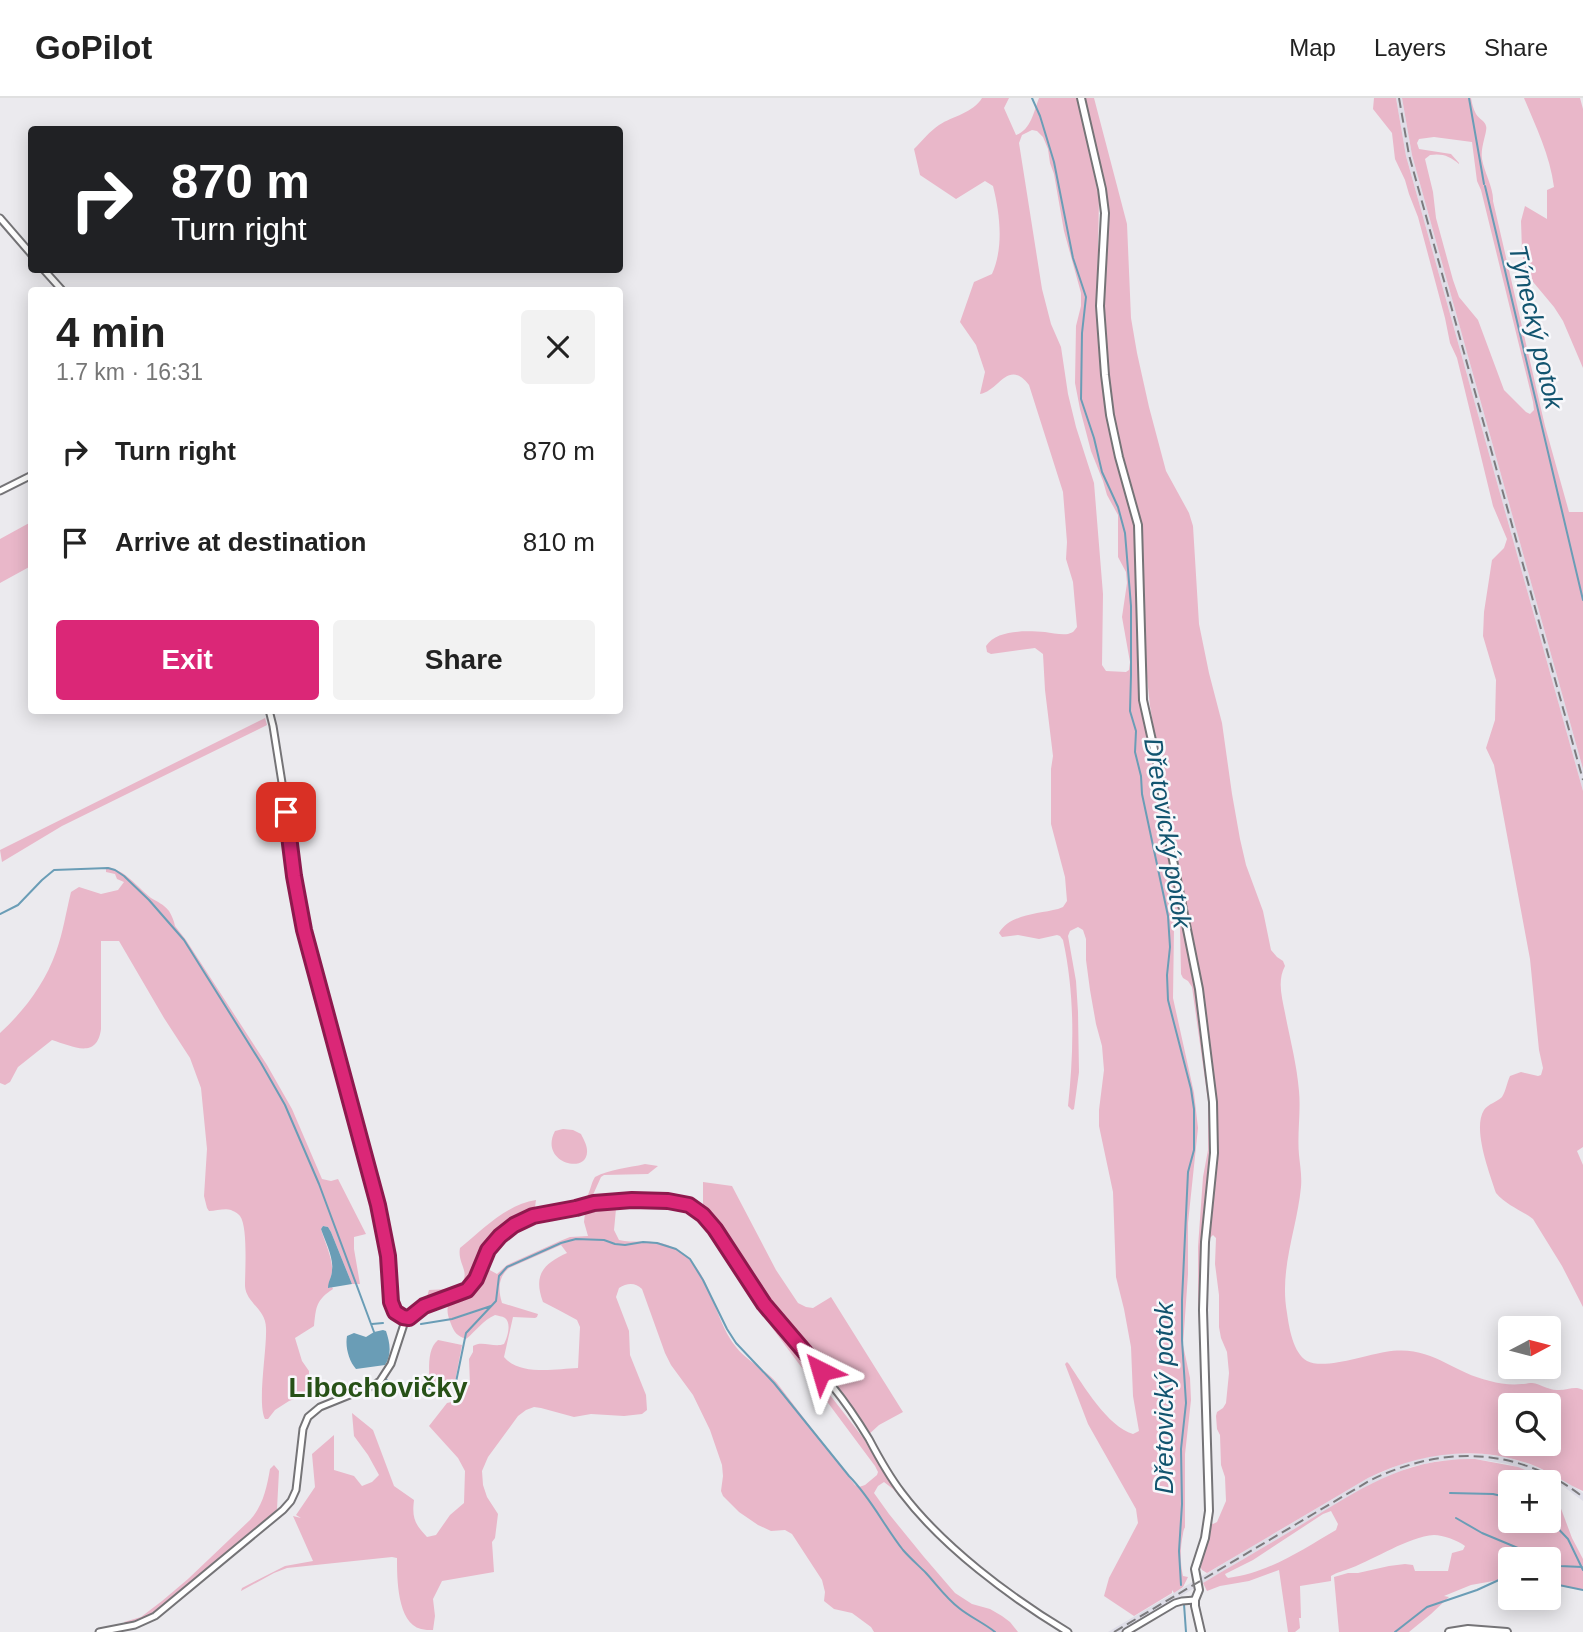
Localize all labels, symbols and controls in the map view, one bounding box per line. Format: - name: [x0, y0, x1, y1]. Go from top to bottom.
- text: GoPilot: [35, 29, 152, 66]
- text: Map: [1289, 34, 1336, 61]
- text: Layers: [1374, 34, 1446, 61]
- text: Share: [1484, 34, 1548, 61]
- icon: right: [56, 154, 147, 245]
- text: 870 m: [171, 154, 310, 208]
- text: Turn right: [171, 211, 307, 247]
- water label: Týnecký potok: [1503, 242, 1570, 414]
- text: 4 min: [56, 309, 166, 356]
- button: close: [521, 310, 595, 384]
- text: 1.7 km · 16:31: [56, 359, 203, 385]
- icon: right: [56, 433, 94, 471]
- text: Turn right: [115, 436, 236, 466]
- text: 870 m: [523, 436, 595, 466]
- icon: arrive: [56, 524, 94, 562]
- text: Arrive at destination: [115, 527, 366, 557]
- text: 810 m: [523, 527, 595, 557]
- button: Exit: [56, 620, 319, 700]
- button: Share: [333, 620, 595, 700]
- water label: Dřetovický potok: [1138, 736, 1198, 932]
- pin: [256, 782, 316, 842]
- icon: arrive: [267, 793, 305, 831]
- water label: Dřetovický potok: [1149, 1300, 1179, 1494]
- north arrow: [1498, 1316, 1561, 1379]
- map controls: [1498, 1316, 1561, 1610]
- position arrow: [784, 1334, 858, 1408]
- district label: Libochovičky: [289, 1372, 468, 1403]
- button: search: [1498, 1393, 1561, 1456]
- button: +: [1498, 1470, 1561, 1533]
- button: −: [1498, 1547, 1561, 1610]

